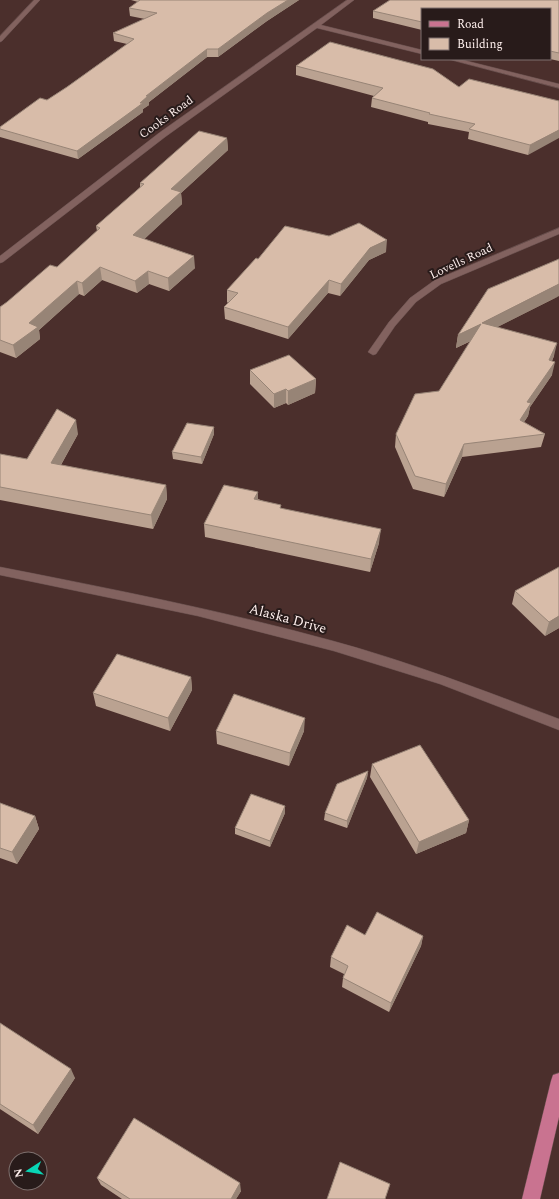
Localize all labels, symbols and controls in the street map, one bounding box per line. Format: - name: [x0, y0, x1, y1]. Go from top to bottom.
- legend: [421, 8, 551, 60]
- text: Road: [457, 15, 484, 34]
- text: Building: [457, 35, 503, 54]
- street label: Cooks Road: [135, 91, 198, 144]
- street label: Lovells Road: [426, 238, 496, 284]
- street label: Alaska Drive: [247, 598, 329, 639]
- north arrow: [8, 1151, 48, 1191]
- text: N: [9, 1167, 28, 1179]

